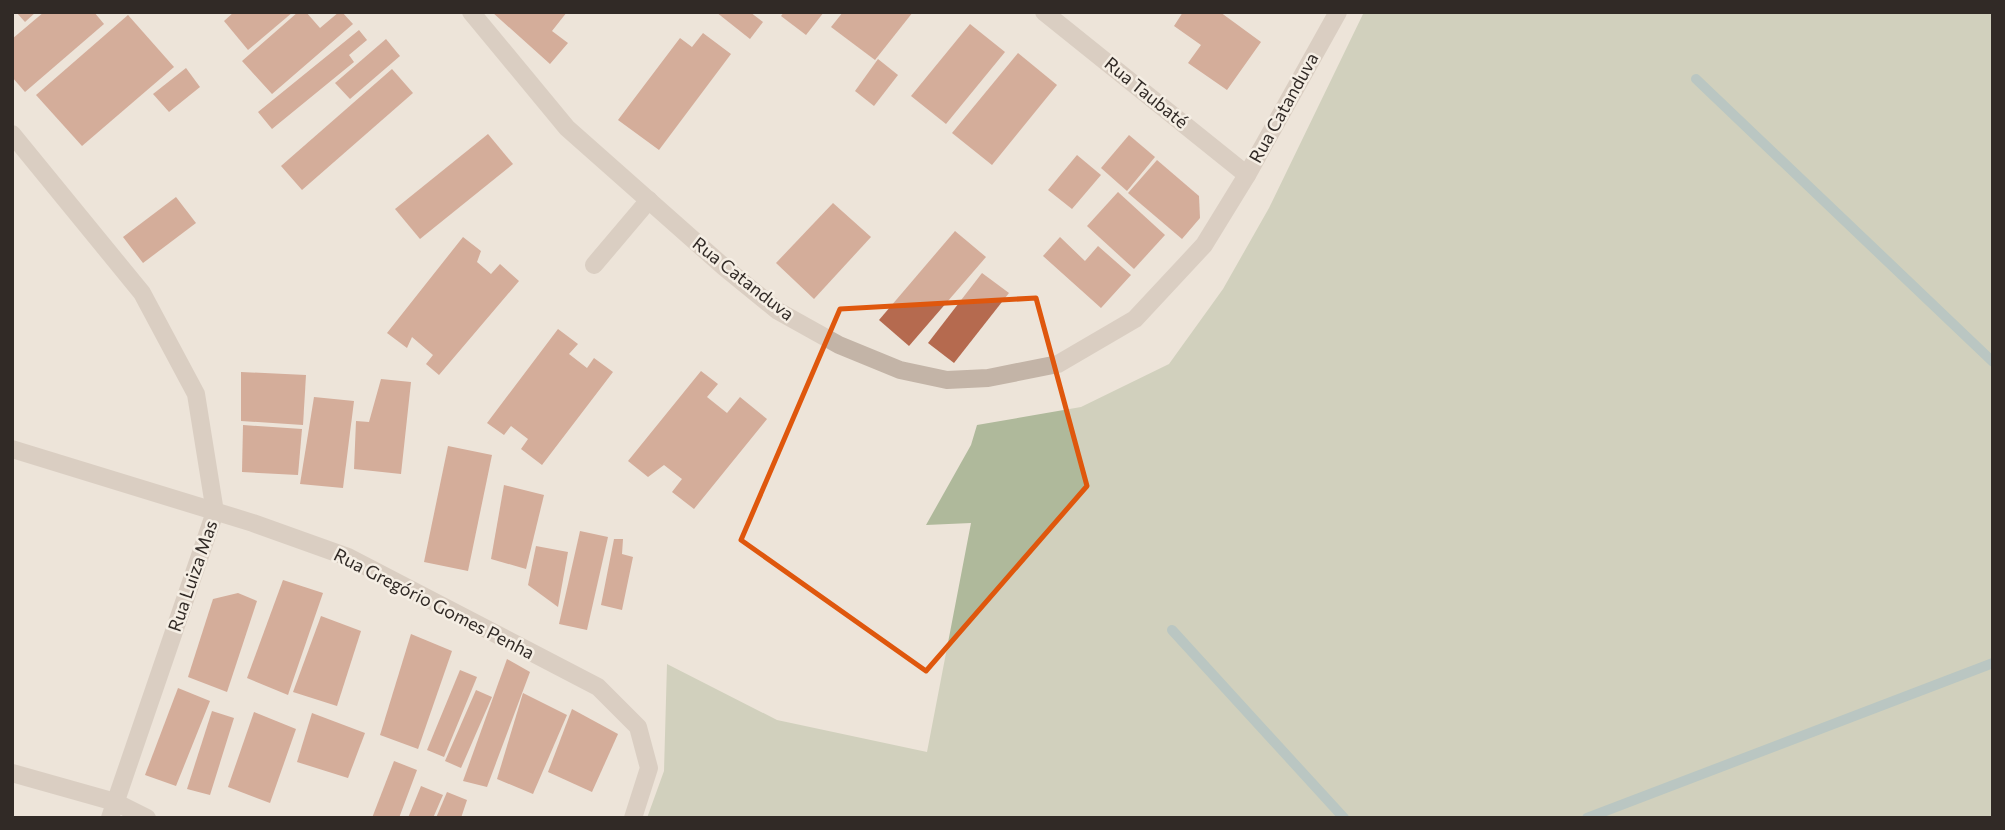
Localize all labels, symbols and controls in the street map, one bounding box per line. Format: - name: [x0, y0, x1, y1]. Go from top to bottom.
- street label: Rua Catanduva: [1244, 49, 1322, 166]
- street label: Rua Taubaté: [1100, 52, 1193, 133]
- street label: Rua Catanduva: [689, 232, 799, 325]
- street label: Rua Luiza Mas: [163, 517, 221, 634]
- street label: Rua Gregório Gomes Penha: [331, 543, 538, 663]

